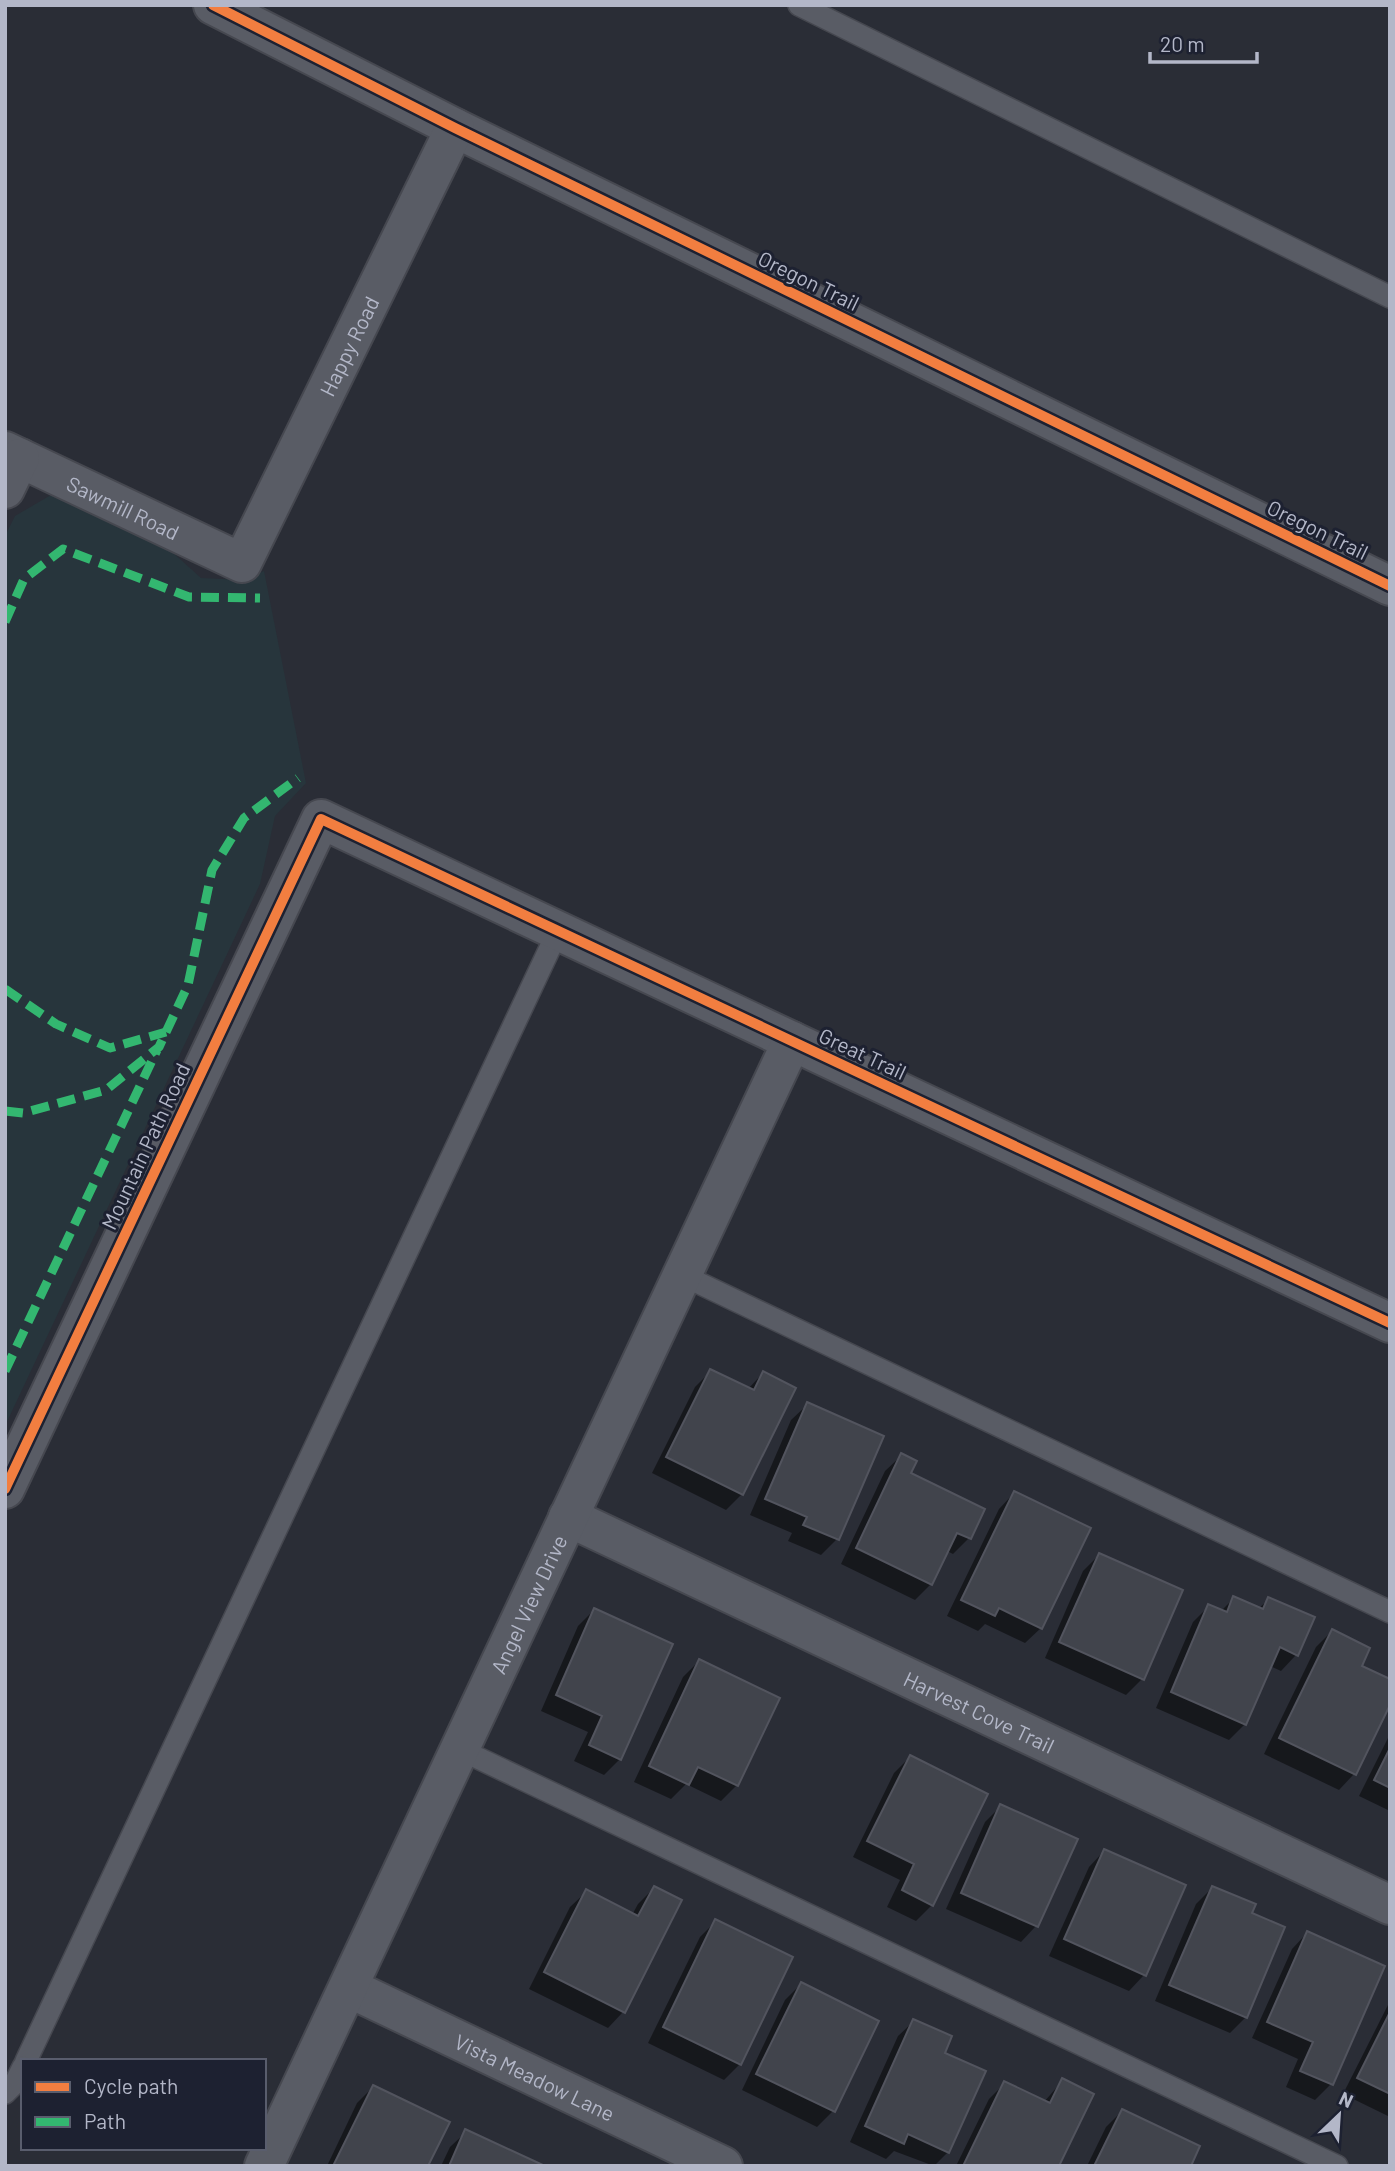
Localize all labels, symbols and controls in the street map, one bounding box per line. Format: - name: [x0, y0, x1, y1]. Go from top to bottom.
- scale bar: [1150, 21, 1257, 65]
- text: 20 m: [1160, 31, 1205, 56]
- street label: Oregon Trail: [754, 245, 864, 315]
- street label: Happy Road: [313, 292, 383, 400]
- street label: Sawmill Road: [63, 470, 184, 544]
- street label: Oregon Trail: [1263, 494, 1373, 564]
- street label: Great Trail: [815, 1022, 911, 1084]
- street label: Mountain Path Road: [95, 1059, 195, 1233]
- street label: Angel View Drive: [485, 1530, 571, 1677]
- street label: Harvest Cove Trail: [900, 1665, 1059, 1757]
- street label: Vista Meadow Lane: [451, 2028, 619, 2125]
- legend: [21, 2059, 266, 2150]
- text: Cycle path: [84, 2073, 178, 2098]
- north arrow: [1304, 2080, 1374, 2150]
- text: N: [1336, 2086, 1357, 2112]
- text: Path: [84, 2108, 126, 2133]

